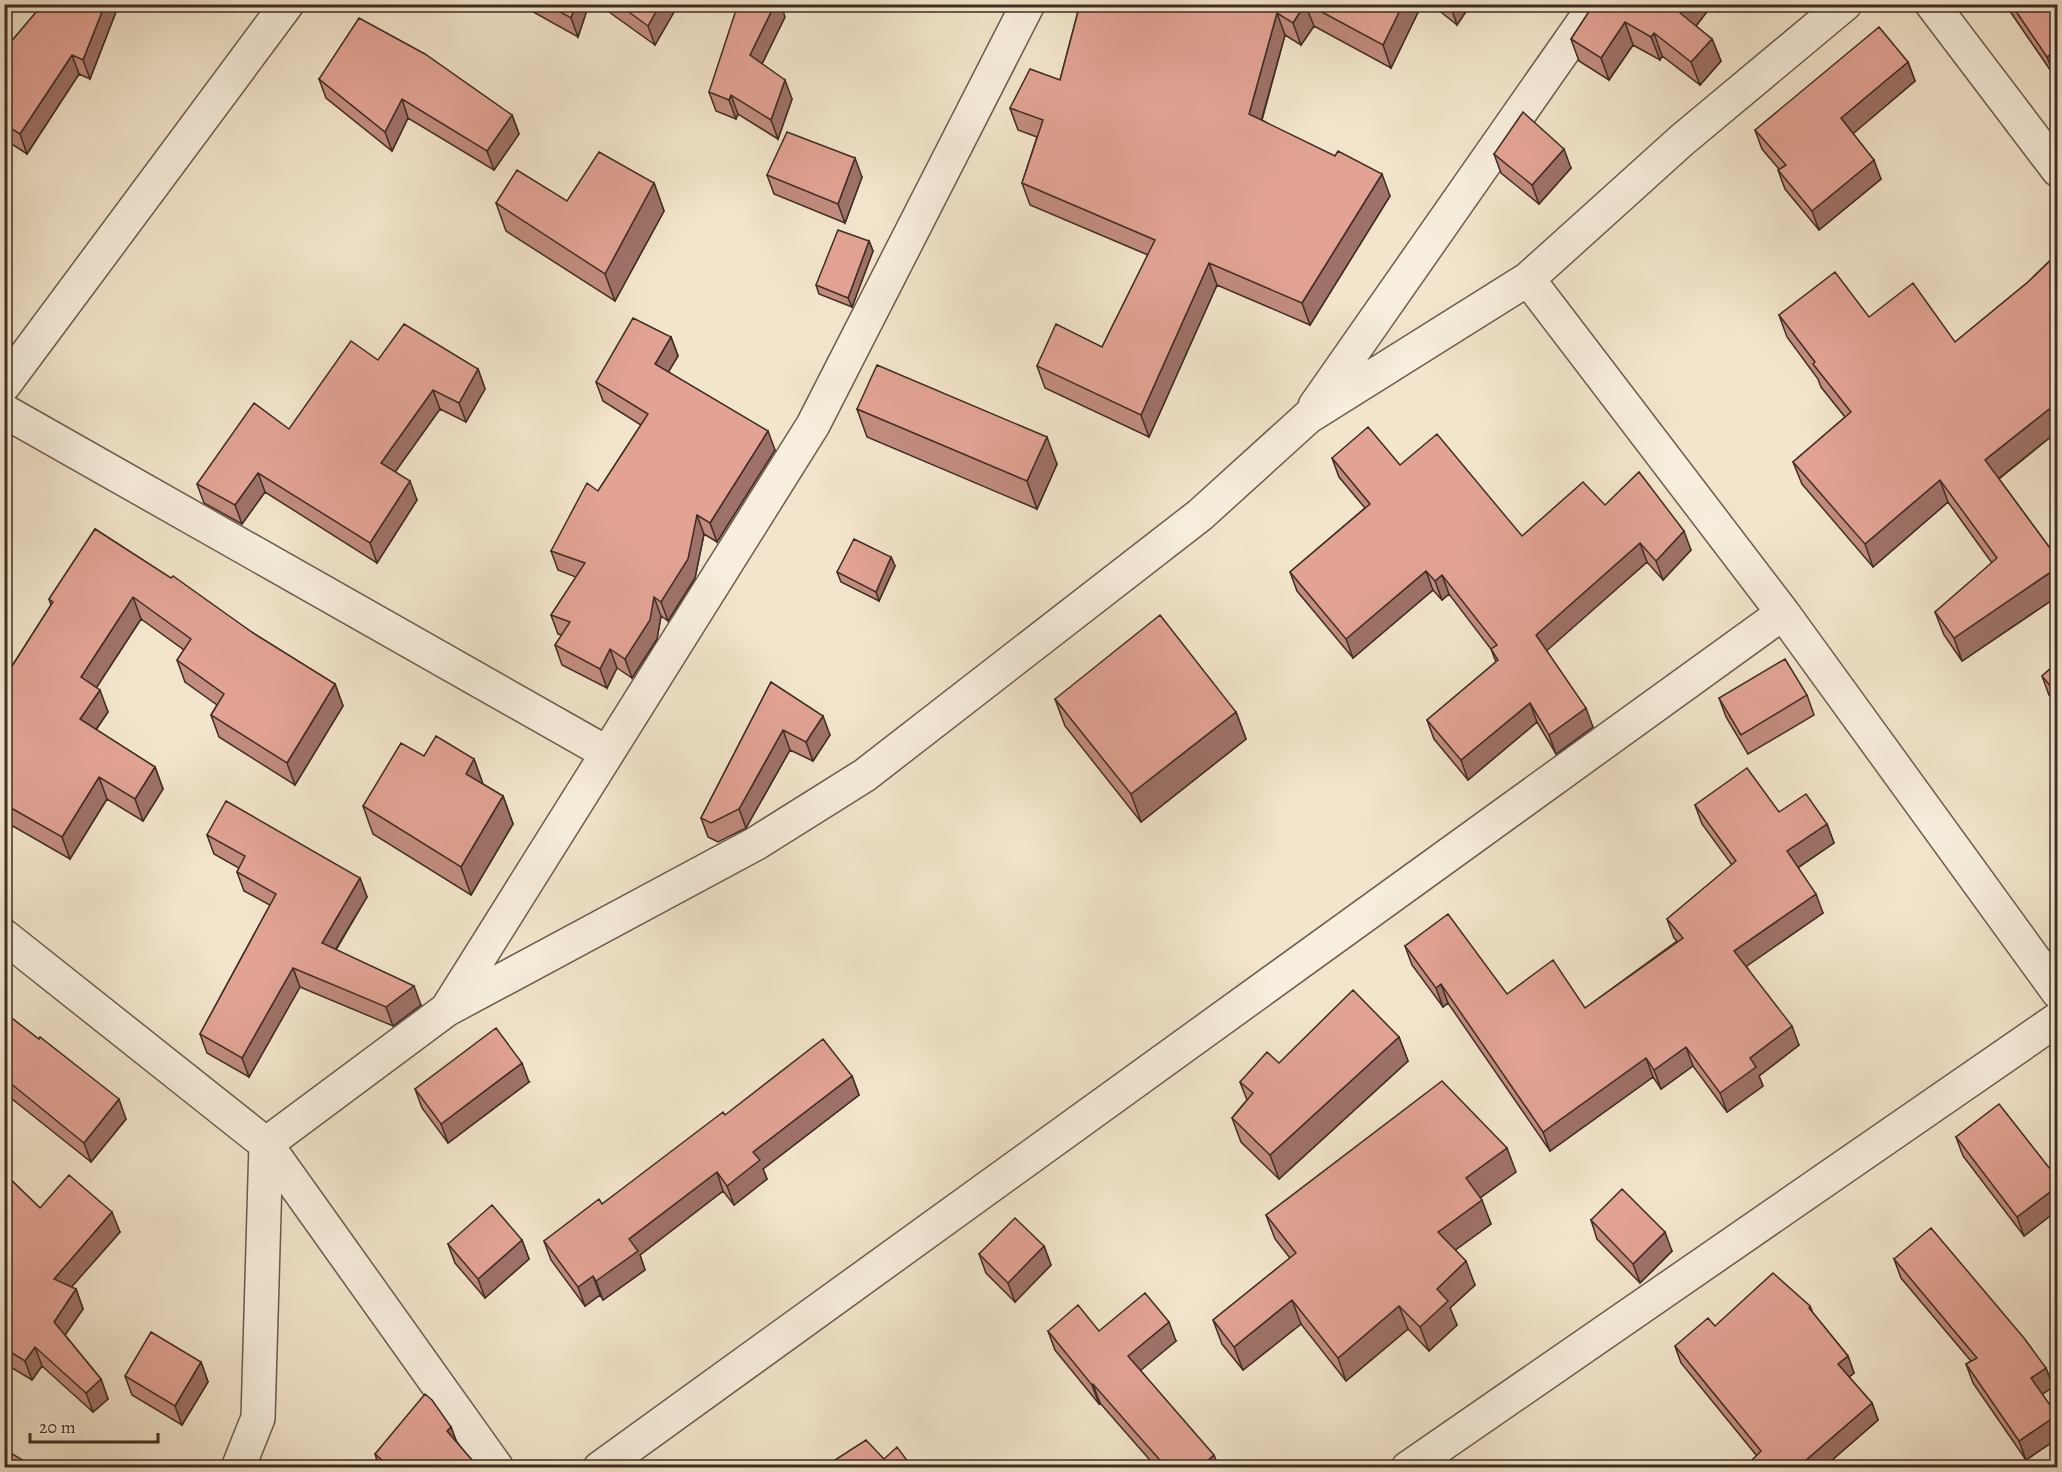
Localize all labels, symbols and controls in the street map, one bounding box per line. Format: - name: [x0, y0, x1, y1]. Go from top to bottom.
- scale bar: [30, 1406, 158, 1444]
- text: 20 m: [39, 1415, 76, 1439]

